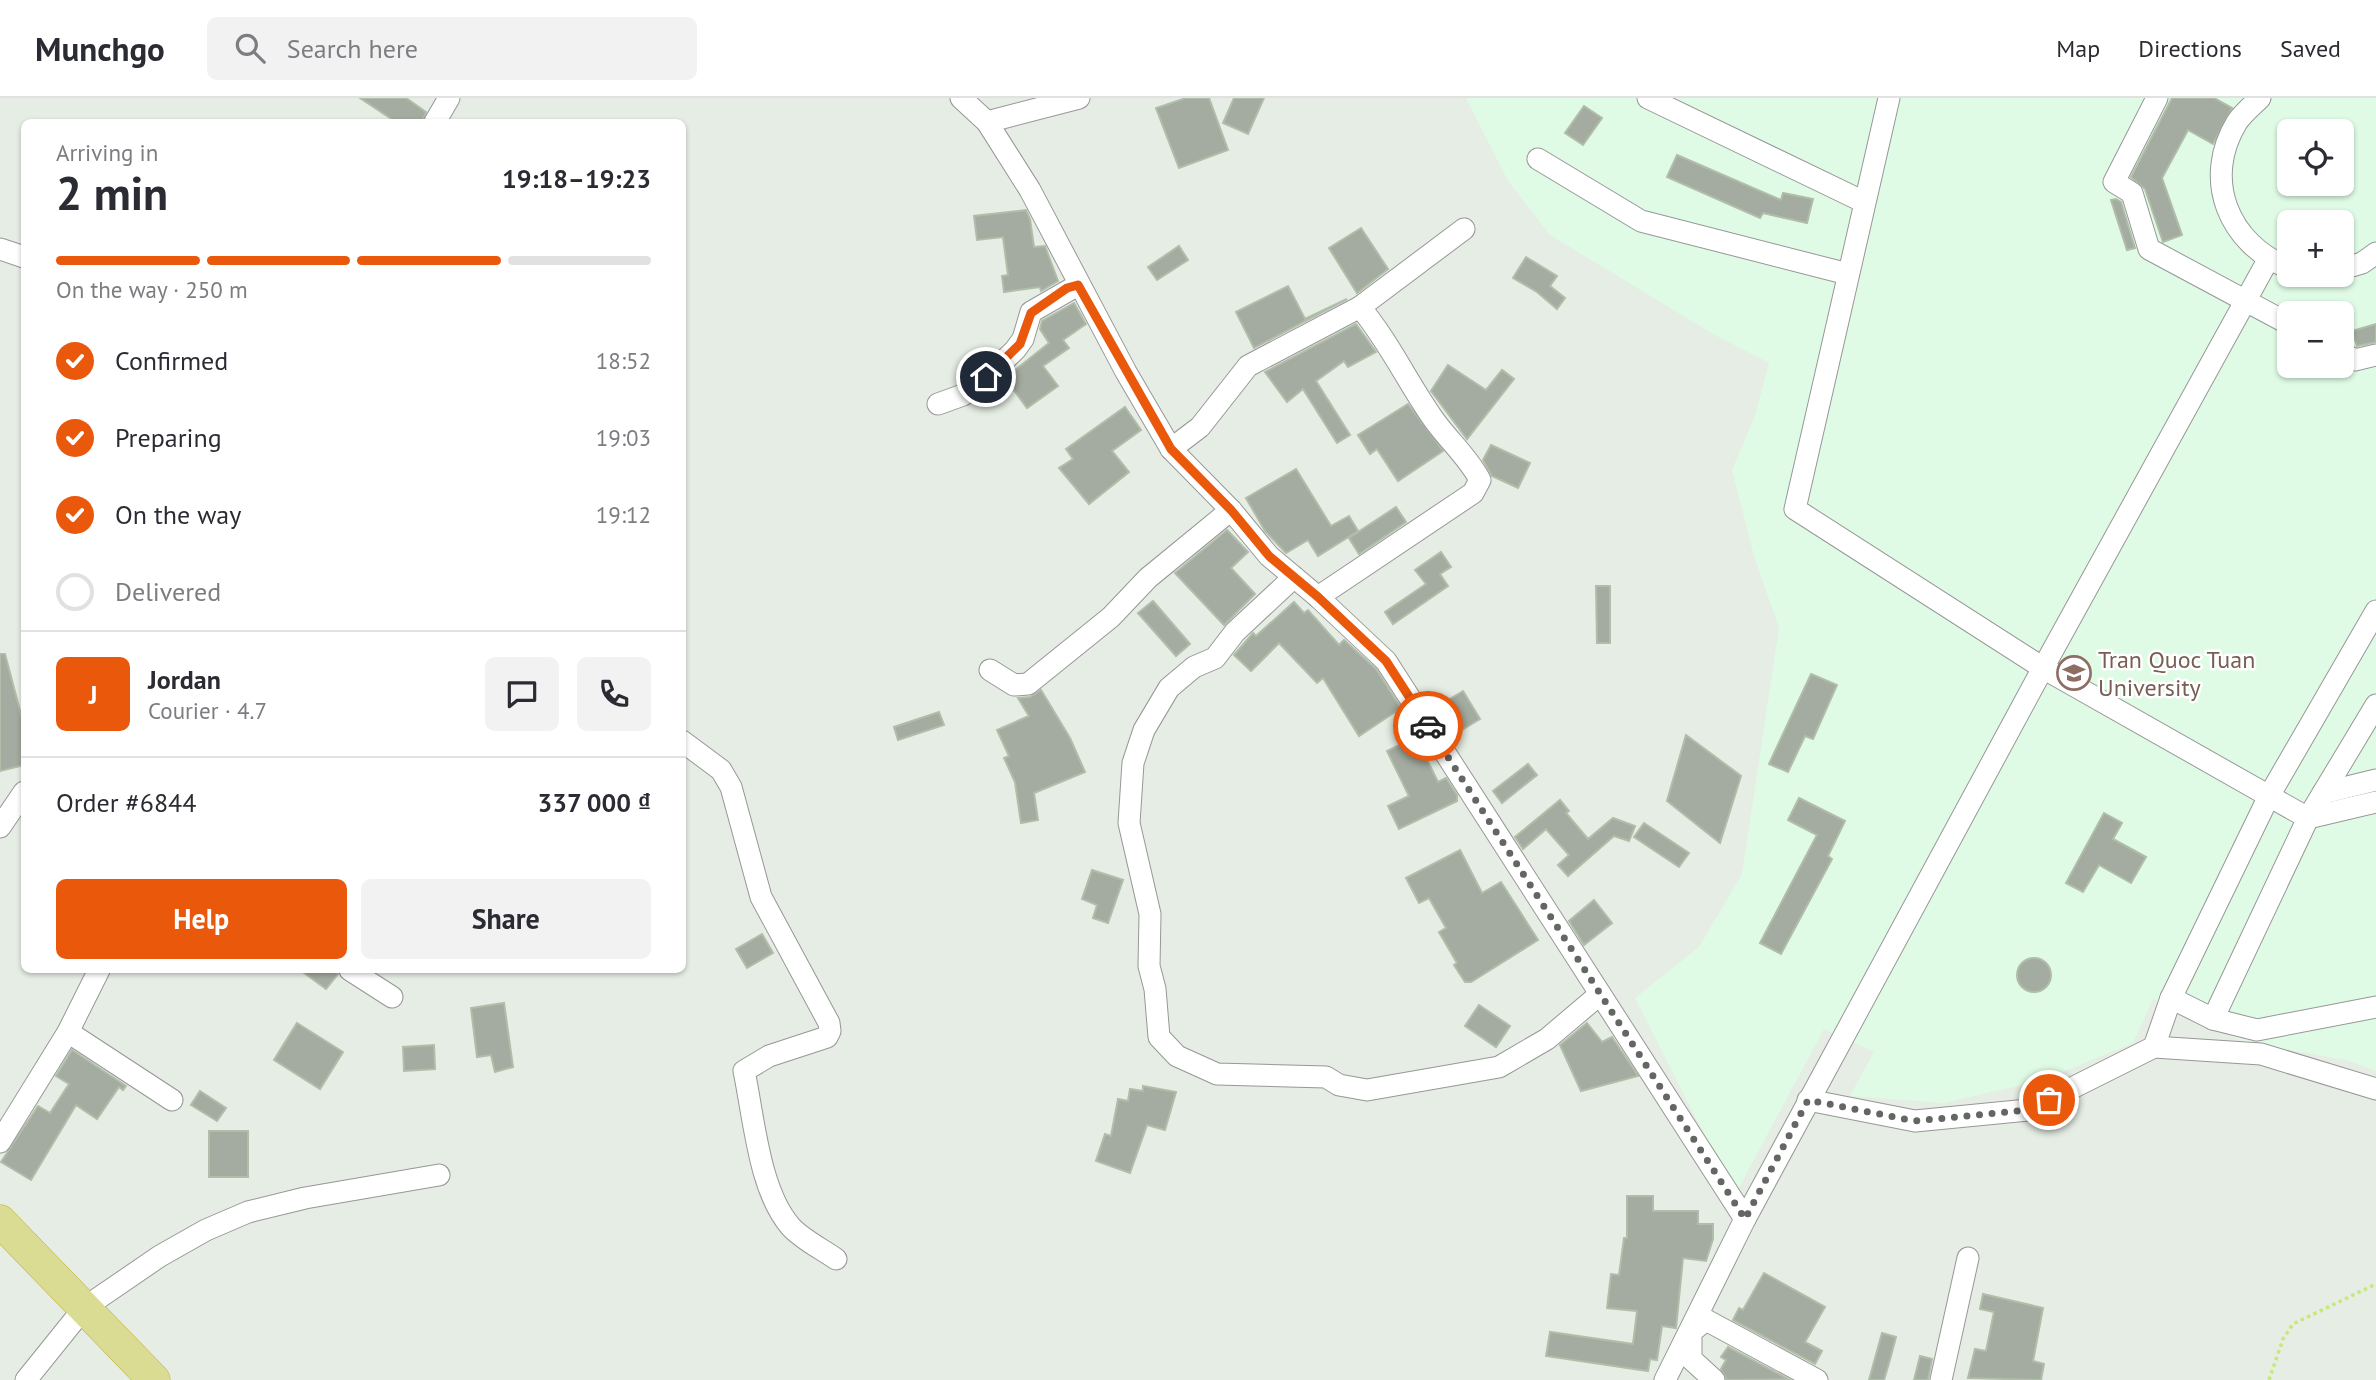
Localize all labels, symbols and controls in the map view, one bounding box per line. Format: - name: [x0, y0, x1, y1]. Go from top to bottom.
- search box: [207, 17, 697, 80]
- text: Munchgo: [35, 27, 165, 70]
- icon: search: [231, 29, 269, 67]
- text: Search here: [287, 32, 418, 65]
- text: Map: [2056, 33, 2100, 64]
- text: Directions: [2138, 33, 2242, 64]
- text: Saved: [2280, 33, 2341, 64]
- map controls: [2277, 119, 2354, 378]
- button: locate: [2277, 119, 2354, 196]
- text: Arriving in: [56, 138, 158, 167]
- text: 19:18–19:23: [502, 162, 651, 195]
- text: 2 min: [56, 163, 168, 223]
- button: +: [2277, 210, 2354, 287]
- text: On the way · 250 m: [56, 275, 248, 304]
- button: −: [2277, 301, 2354, 378]
- icon: check: [56, 342, 94, 380]
- text: Confirmed: [115, 344, 228, 377]
- text: 18:52: [596, 346, 651, 375]
- pin: [956, 347, 1016, 407]
- icon: home: [967, 358, 1005, 396]
- icon: check: [56, 419, 94, 457]
- text: Preparing: [115, 421, 222, 454]
- text: 19:03: [596, 423, 651, 452]
- icon: check: [56, 496, 94, 534]
- text: On the way: [115, 498, 241, 531]
- text: 19:12: [596, 500, 651, 529]
- text: Delivered: [115, 575, 221, 608]
- place label: Tran Quoc Tuan University: [2098, 644, 2255, 703]
- school or university icon: Tran Quoc Tuan University: [2055, 654, 2093, 692]
- button: chat: [485, 657, 559, 731]
- button: phone: [577, 657, 651, 731]
- text: Jordan: [148, 663, 221, 696]
- text: J: [89, 678, 97, 711]
- courier: [1393, 691, 1463, 761]
- text: Courier · 4.7: [148, 696, 267, 725]
- icon: car: [1409, 707, 1447, 745]
- text: Order #6844: [56, 786, 196, 819]
- text: 337 000 ₫: [537, 786, 651, 819]
- button: Help: [56, 879, 347, 959]
- button: Share: [361, 879, 651, 959]
- pin: [2019, 1070, 2079, 1130]
- icon: bag: [2030, 1081, 2068, 1119]

